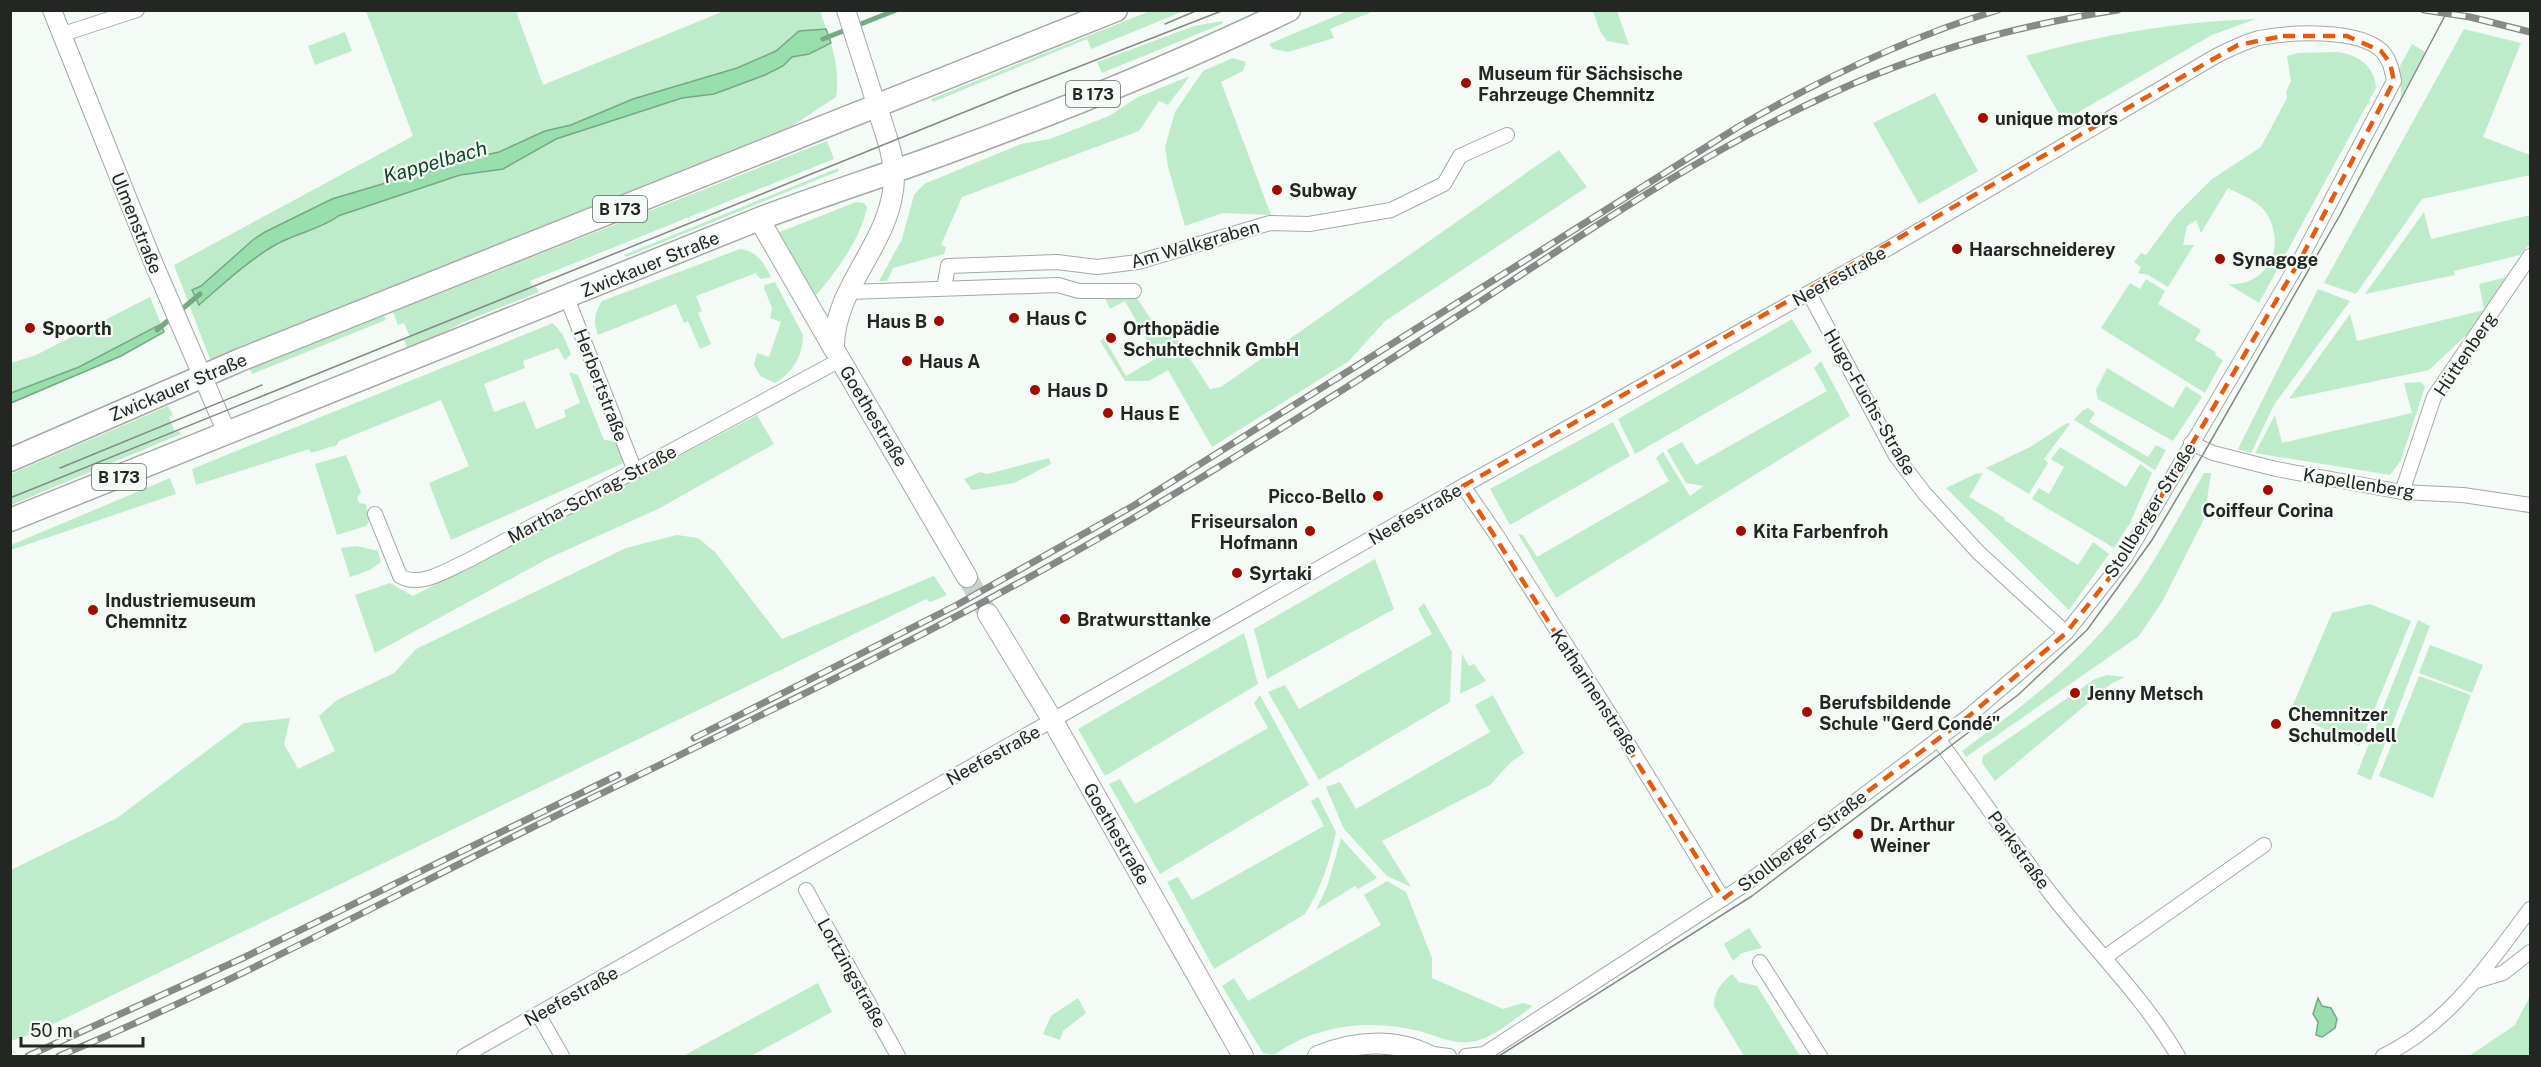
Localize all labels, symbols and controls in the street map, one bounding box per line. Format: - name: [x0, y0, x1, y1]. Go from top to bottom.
- place label: Museum für Sächsische Fahrzeuge Chemnitz: [1478, 63, 1683, 105]
- marker: Museum für Sächsische Fahrzeuge Chemnitz: [1459, 76, 1473, 90]
- road number: B 173: [1066, 81, 1120, 107]
- place label: unique motors: [1995, 108, 2118, 129]
- marker: unique motors: [1976, 111, 1990, 125]
- water label: Kappelbach: [380, 136, 490, 188]
- street label: Ulmenstraße: [107, 169, 167, 277]
- place label: Subway: [1289, 180, 1357, 201]
- marker: Subway: [1270, 183, 1284, 197]
- road number: B 173: [593, 196, 647, 222]
- street label: Am Walkgraben: [1128, 216, 1262, 272]
- street label: Zwickauer Straße: [578, 227, 722, 301]
- place label: Haarschneiderey: [1969, 239, 2115, 260]
- street label: Neefestraße: [1788, 242, 1890, 310]
- marker: Haarschneiderey: [1950, 242, 1964, 256]
- place label: Synagoge: [2232, 249, 2318, 270]
- marker: Synagoge: [2213, 252, 2227, 266]
- place label: Haus C: [1026, 308, 1087, 329]
- street label: Hüttenberg: [2429, 308, 2501, 400]
- place label: Haus B: [867, 311, 927, 332]
- marker: Haus C: [1007, 311, 1021, 325]
- marker: Haus B: [932, 314, 946, 328]
- place label: Spoorth: [42, 318, 112, 339]
- place label: Orthopädie Schuhtechnik GmbH: [1123, 318, 1299, 360]
- marker: Spoorth: [23, 321, 37, 335]
- street label: Hugo-Fuchs-Straße: [1820, 325, 1920, 479]
- street label: Herbertstraße: [570, 326, 632, 444]
- marker: Orthopädie Schuhtechnik GmbH: [1104, 331, 1118, 345]
- street label: Zwickauer Straße: [106, 349, 250, 425]
- place label: Haus A: [919, 351, 980, 372]
- marker: Haus A: [900, 354, 914, 368]
- street label: Goethestraße: [836, 362, 912, 470]
- place label: Haus D: [1047, 380, 1108, 401]
- marker: Haus D: [1028, 383, 1042, 397]
- place label: Haus E: [1120, 403, 1180, 424]
- marker: Haus E: [1101, 406, 1115, 420]
- street label: Stollberger Straße: [2100, 438, 2200, 582]
- street label: Martha-Schrag-Straße: [504, 441, 680, 547]
- road number: B 173: [92, 464, 146, 490]
- street label: Kapellenberg: [2302, 464, 2416, 502]
- street label: Neefestraße: [1365, 479, 1465, 549]
- marker: Coiffeur Corina: [2261, 483, 2275, 497]
- place label: Picco-Bello: [1268, 486, 1366, 507]
- marker: Picco-Bello: [1371, 489, 1385, 503]
- place label: Coiffeur Corina: [2202, 500, 2334, 521]
- place label: Friseursalon Hofmann: [1191, 511, 1298, 553]
- place label: Kita Farbenfroh: [1753, 521, 1888, 542]
- marker: Friseursalon Hofmann: [1303, 524, 1317, 538]
- marker: Kita Farbenfroh: [1734, 524, 1748, 538]
- place label: Syrtaki: [1249, 563, 1312, 584]
- marker: Syrtaki: [1230, 566, 1244, 580]
- place label: Industriemuseum Chemnitz: [105, 590, 256, 632]
- marker: Industriemuseum Chemnitz: [86, 603, 100, 617]
- place label: Bratwursttanke: [1077, 609, 1211, 630]
- marker: Bratwursttanke: [1058, 612, 1072, 626]
- street label: Katharinenstraße: [1547, 626, 1643, 758]
- place label: Jenny Metsch: [2087, 683, 2203, 704]
- marker: Jenny Metsch: [2068, 686, 2082, 700]
- place label: Berufsbildende Schule "Gerd Condé": [1819, 692, 2000, 734]
- place label: Chemnitzer Schulmodell: [2288, 704, 2397, 746]
- marker: Berufsbildende Schule "Gerd Condé": [1800, 705, 1814, 719]
- marker: Chemnitzer Schulmodell: [2269, 717, 2283, 731]
- street label: Neefestraße: [942, 721, 1044, 789]
- street label: Goethestraße: [1079, 779, 1155, 889]
- street label: Stollberger Straße: [1734, 786, 1870, 896]
- street label: Parkstraße: [1984, 807, 2054, 893]
- place label: Dr. Arthur Weiner: [1870, 814, 1956, 856]
- marker: Dr. Arthur Weiner: [1851, 827, 1865, 841]
- street label: Lortzingstraße: [813, 915, 891, 1031]
- street label: Neefestraße: [520, 962, 622, 1030]
- scale bar: [21, 1010, 142, 1048]
- text: 50 m: [30, 1020, 73, 1041]

